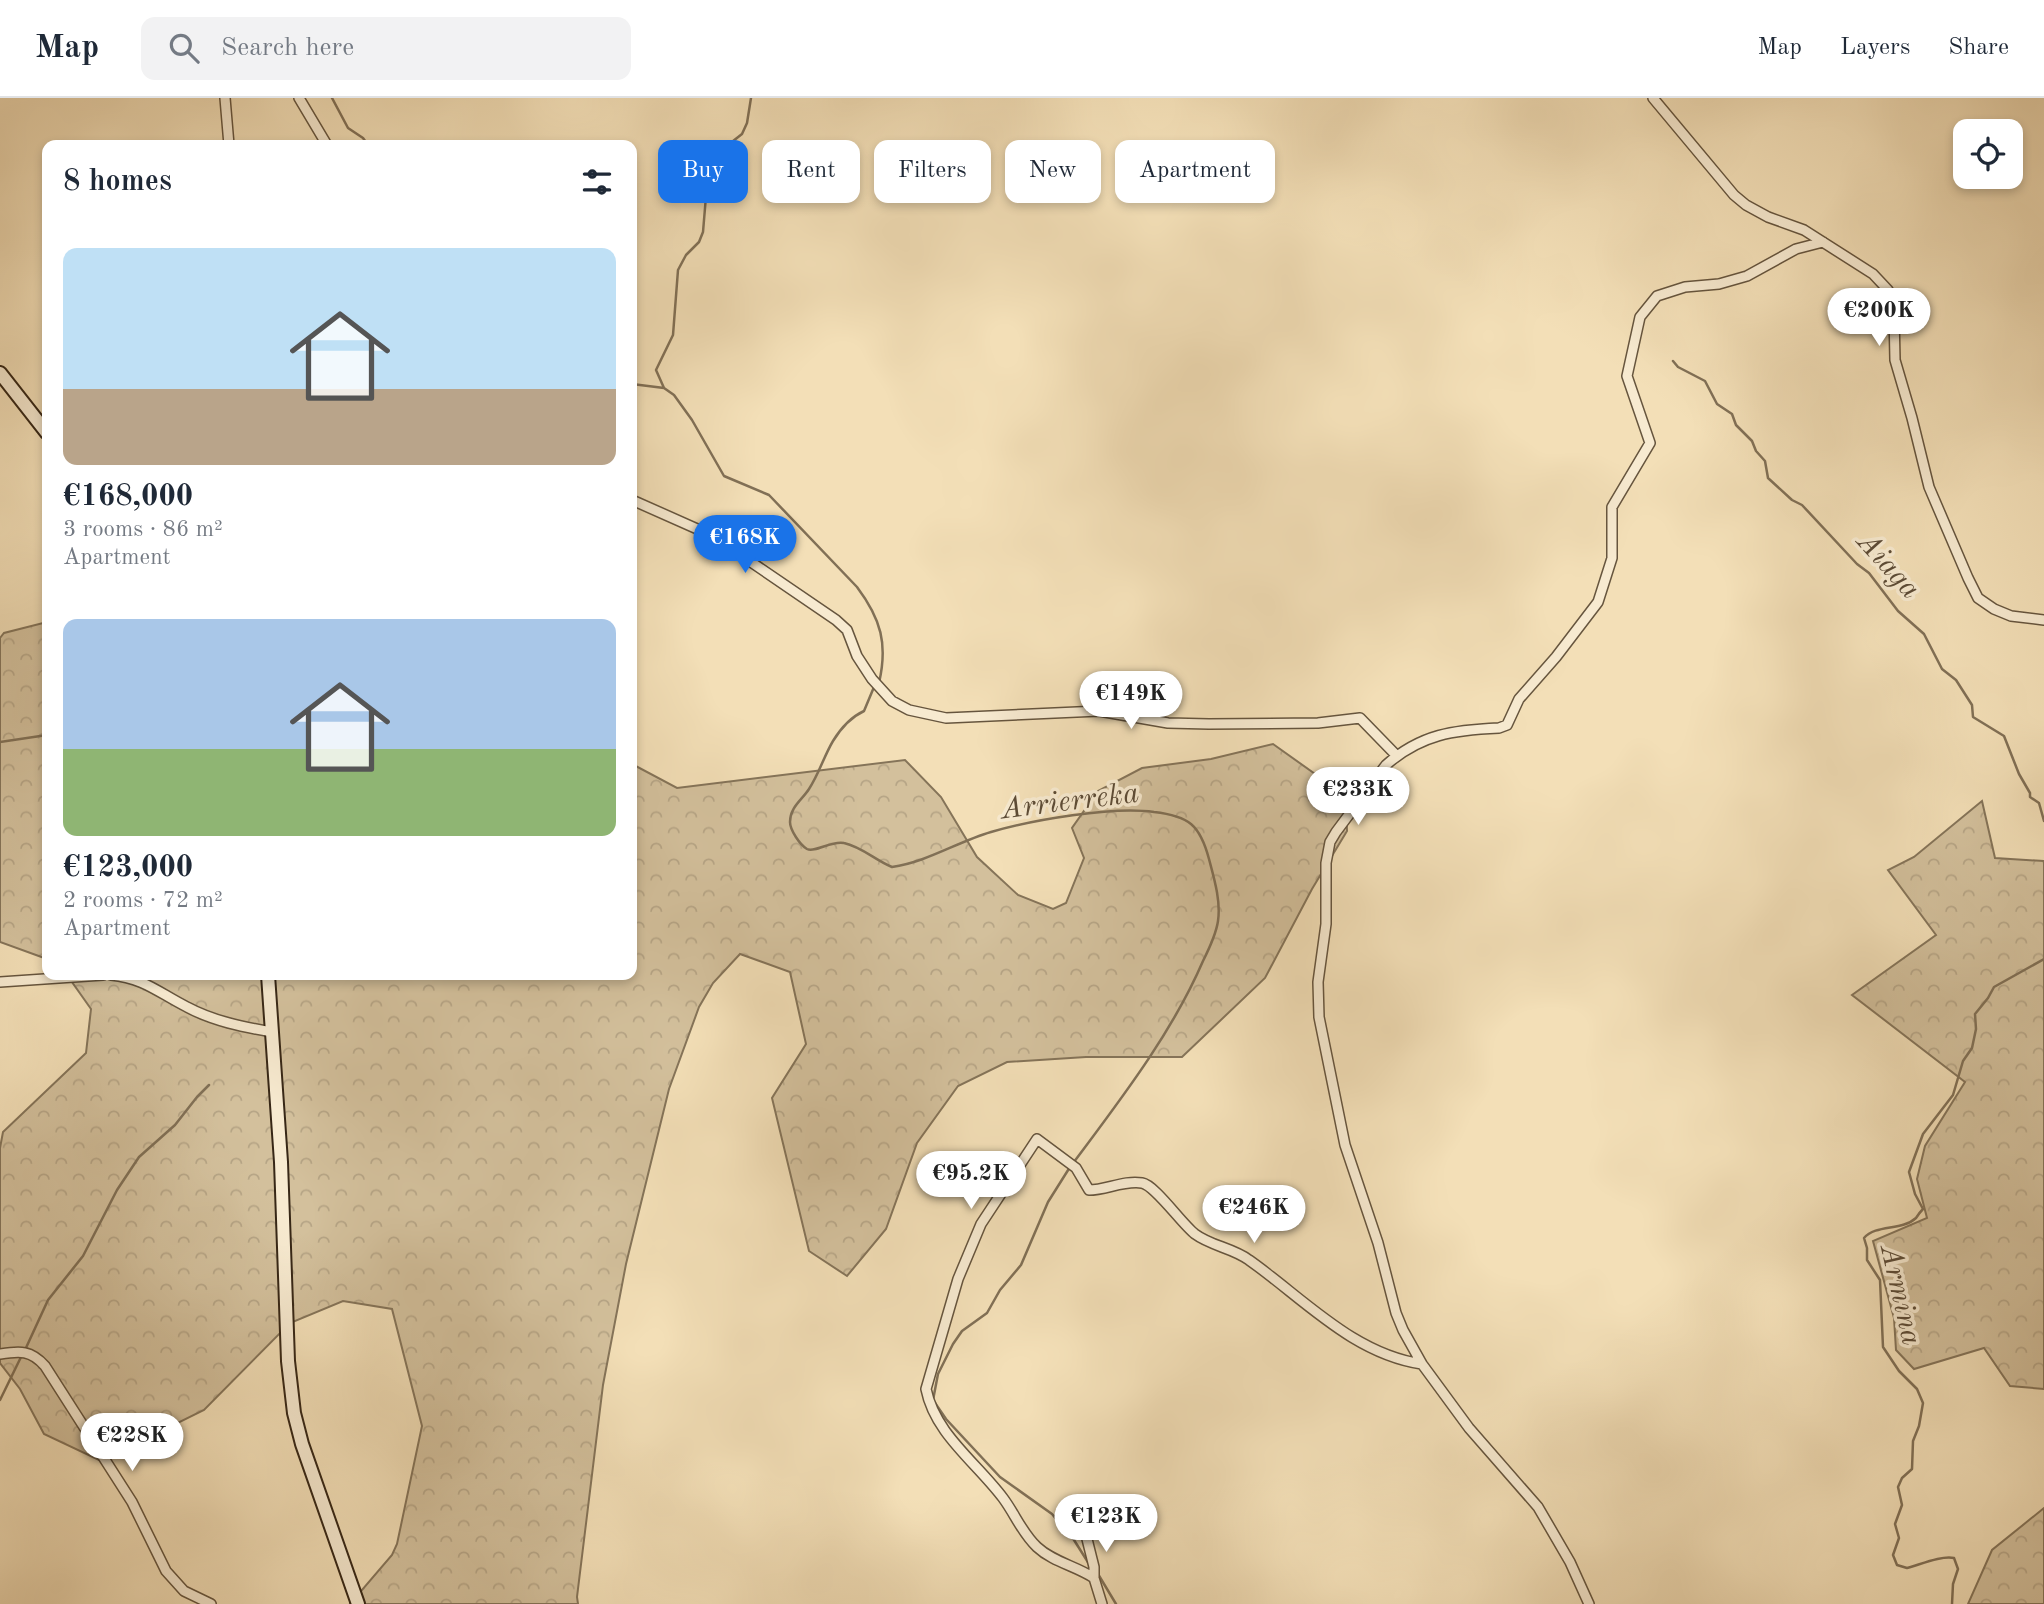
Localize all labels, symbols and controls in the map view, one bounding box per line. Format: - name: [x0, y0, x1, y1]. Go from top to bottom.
- search box: [141, 17, 631, 80]
- icon: search: [165, 29, 203, 67]
- text: Map: [35, 32, 99, 65]
- text: Search here: [221, 35, 354, 61]
- text: Map: [1758, 36, 1802, 60]
- text: Layers: [1840, 36, 1910, 60]
- text: Share: [1948, 36, 2009, 60]
- map controls: [1953, 119, 2023, 189]
- button: locate: [1953, 119, 2023, 189]
- chip: Buy: [658, 140, 748, 203]
- chip: Rent: [762, 140, 860, 203]
- chip: Filters: [874, 140, 991, 203]
- chip: New: [1005, 140, 1101, 203]
- chip: Apartment: [1115, 140, 1275, 203]
- icon: filters: [578, 163, 616, 201]
- text: 8 homes: [63, 167, 172, 197]
- pin: €200K: [1830, 288, 1928, 348]
- icon: home: [277, 293, 403, 419]
- text: €200K: [1843, 299, 1915, 322]
- text: €168,000: [63, 482, 193, 512]
- pin: €168K: [696, 516, 794, 575]
- text: 3 rooms · 86 m²: [63, 518, 223, 541]
- water label: Aiaga: [1849, 525, 1925, 605]
- text: €168K: [709, 526, 781, 549]
- text: Apartment: [63, 546, 171, 569]
- icon: home: [277, 664, 403, 790]
- pin: €149K: [1082, 672, 1180, 731]
- text: €149K: [1095, 682, 1167, 705]
- pin: €233K: [1309, 768, 1407, 827]
- text: €233K: [1322, 778, 1394, 801]
- water label: Arrierreka: [997, 779, 1141, 826]
- text: €123,000: [63, 853, 193, 883]
- text: 2 rooms · 72 m²: [63, 889, 223, 912]
- text: Apartment: [63, 917, 171, 940]
- pin: €95.2K: [914, 1152, 1028, 1211]
- text: €95.2K: [932, 1162, 1010, 1185]
- pin: €246K: [1205, 1186, 1303, 1245]
- text: €246K: [1218, 1196, 1290, 1219]
- water label: Armina: [1873, 1240, 1926, 1348]
- pin: €228K: [83, 1414, 181, 1473]
- text: €228K: [96, 1424, 168, 1447]
- pin: €123K: [1057, 1494, 1155, 1554]
- text: €123K: [1070, 1505, 1142, 1528]

